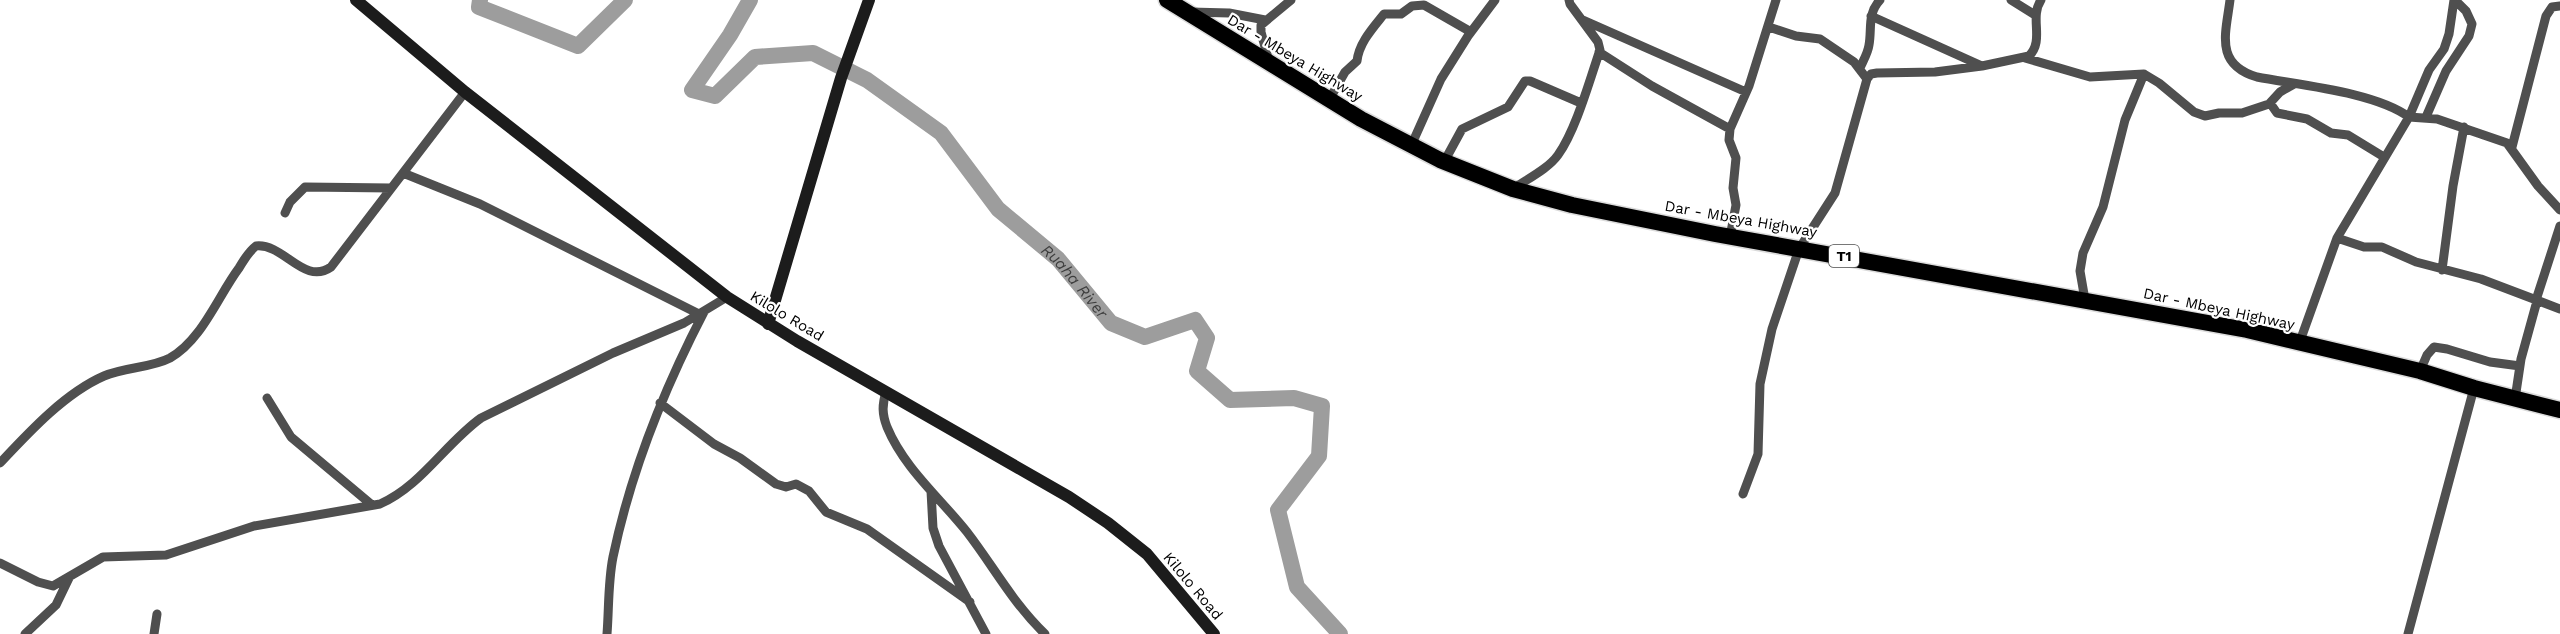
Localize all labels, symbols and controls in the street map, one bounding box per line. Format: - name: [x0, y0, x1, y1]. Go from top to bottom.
- street label: Dar - Mbeya Highway: [1224, 10, 1366, 106]
- street label: Dar - Mbeya Highway: [1663, 197, 1819, 241]
- water label: Ruaha River: [1037, 240, 1112, 323]
- road number: T1: [1829, 245, 1859, 267]
- street label: Dar - Mbeya Highway: [2142, 284, 2297, 334]
- street label: Kilolo Road: [747, 287, 827, 345]
- street label: Kilolo Road: [1160, 549, 1226, 623]

